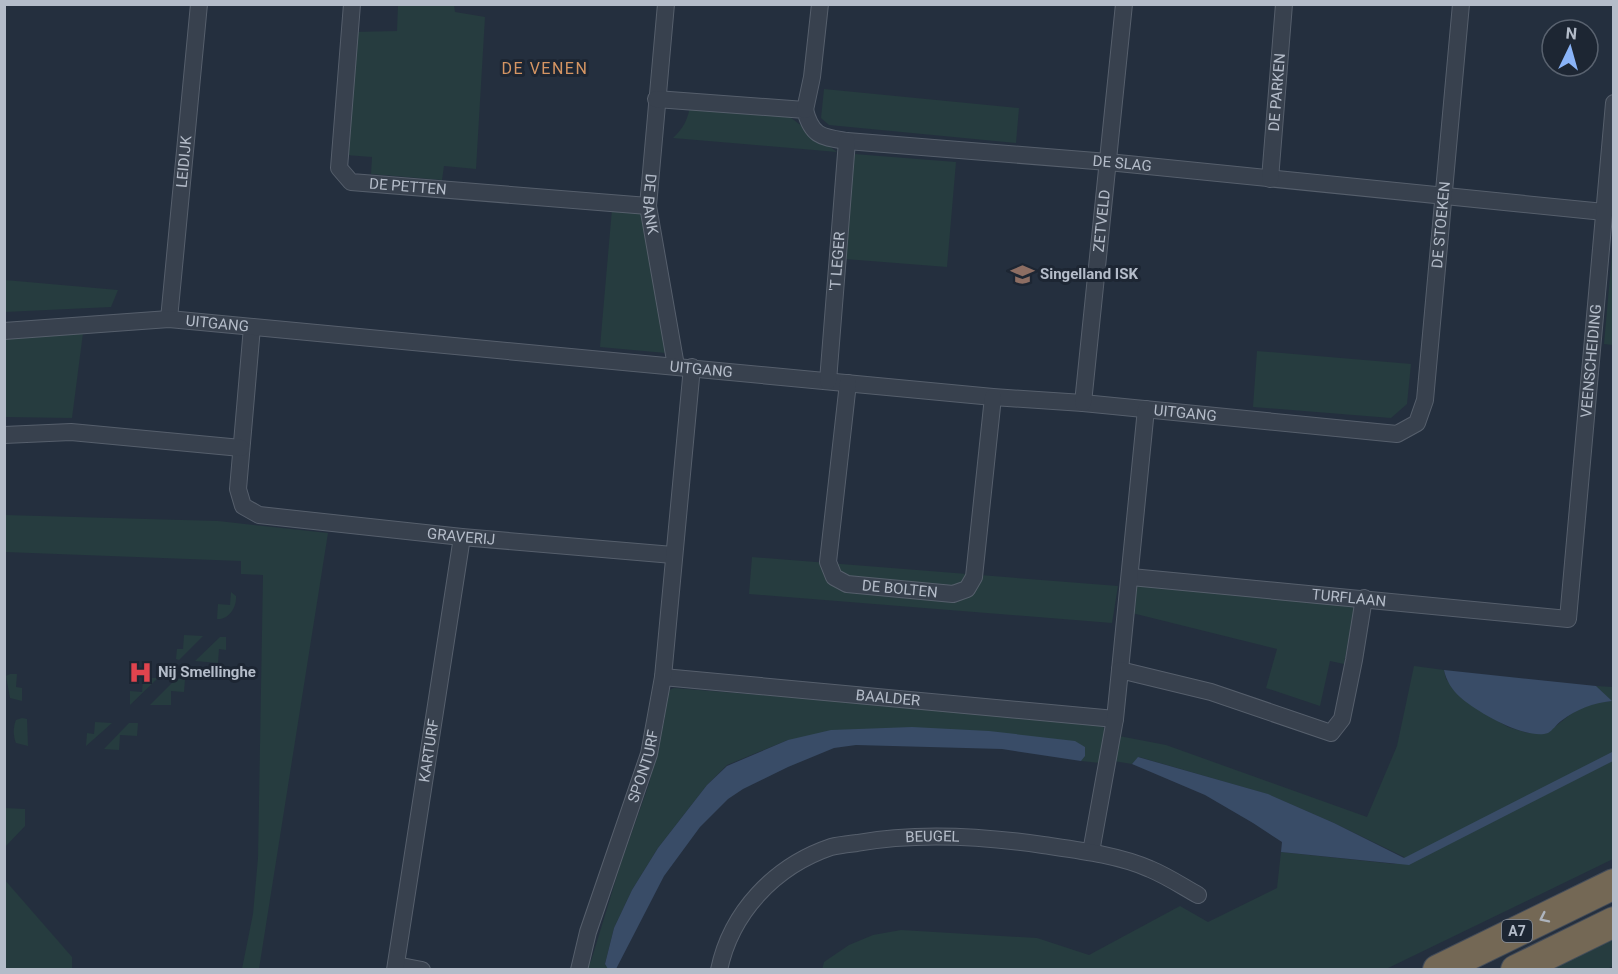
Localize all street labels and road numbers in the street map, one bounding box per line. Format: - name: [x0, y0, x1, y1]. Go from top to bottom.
- street label: DE PARKEN: [1265, 53, 1289, 132]
- street label: LEIDIJK: [173, 134, 195, 189]
- street label: DE SLAG: [1092, 152, 1153, 175]
- street label: DE BANK: [639, 173, 662, 237]
- street label: DE PETTEN: [369, 175, 447, 199]
- street label: DE STOEKEN: [1428, 180, 1454, 269]
- street label: ZETVELD: [1090, 189, 1114, 253]
- street label: 'T LEGER: [826, 231, 849, 292]
- street label: VEENSCHEIDING: [1577, 303, 1605, 419]
- street label: UITGANG: [185, 312, 250, 336]
- street label: UITGANG: [669, 357, 734, 381]
- street label: UITGANG: [1153, 401, 1218, 425]
- street label: GRAVERIJ: [426, 524, 496, 549]
- street label: DE BOLTEN: [861, 576, 938, 602]
- street label: TURFLAAN: [1311, 585, 1387, 610]
- street label: BAALDER: [855, 686, 921, 710]
- street label: KARTURF: [415, 718, 443, 784]
- street label: SPONTURF: [624, 728, 662, 805]
- street label: BEUGEL: [905, 827, 960, 846]
- road number: A7: [1502, 920, 1532, 942]

